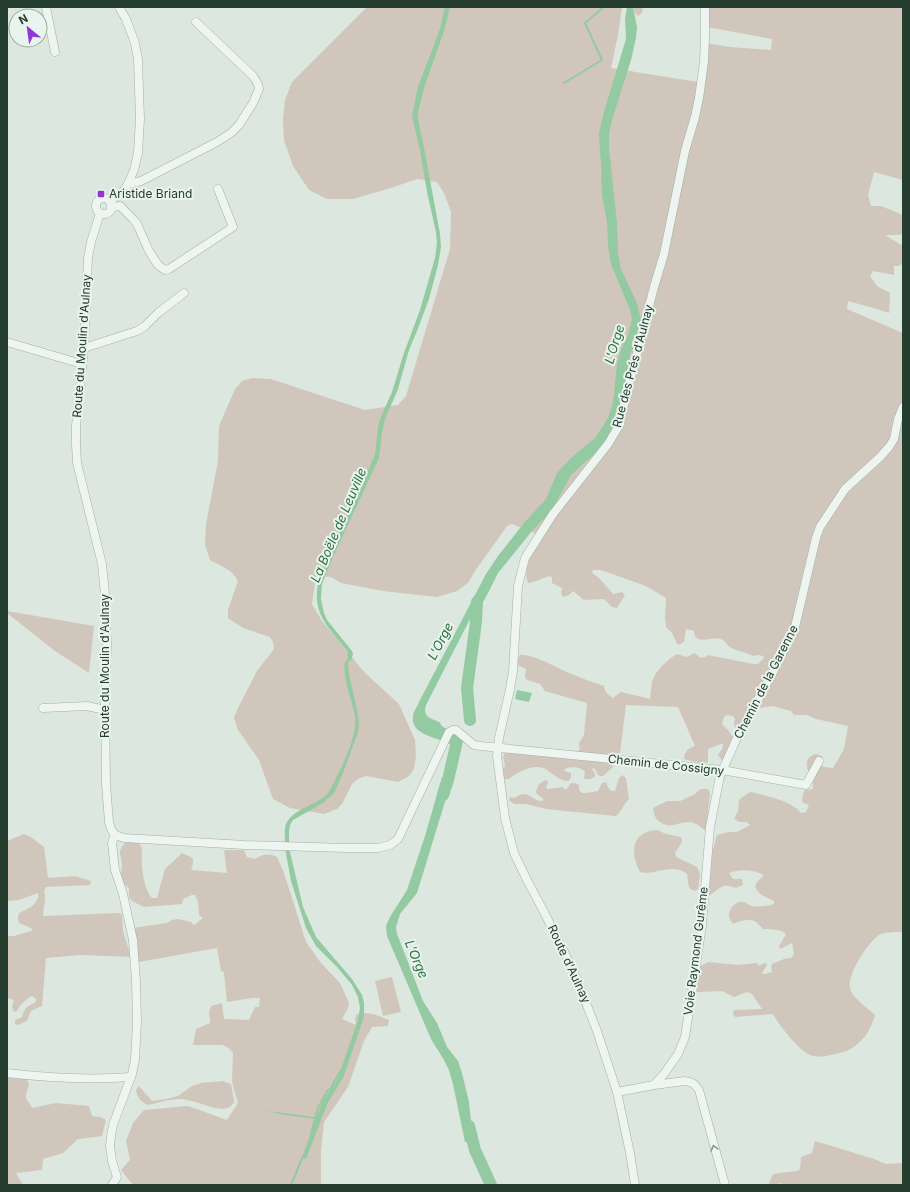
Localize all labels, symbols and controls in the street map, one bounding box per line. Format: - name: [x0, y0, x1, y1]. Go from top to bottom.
- north arrow: [8, 8, 48, 48]
- text: N: [16, 11, 30, 27]
- place label: Aristide Briand: [109, 186, 192, 201]
- marker: Aristide Briand: [96, 189, 106, 199]
- street label: Route du Moulin d'Aulnay: [69, 273, 94, 418]
- street label: Rue des Prés d'Aulnay: [609, 303, 656, 429]
- water label: L'Orge: [600, 322, 628, 366]
- water label: La Boële de Leuville: [307, 465, 369, 585]
- street label: Route du Moulin d'Aulnay: [97, 594, 112, 738]
- water label: L'Orge: [424, 620, 456, 662]
- street label: Chemin de la Garenne: [730, 622, 801, 741]
- street label: Chemin de Cossigny: [607, 751, 725, 778]
- street label: Voie Raymond Gurême: [680, 886, 711, 1016]
- street label: Route d'Aulnay: [545, 922, 594, 1006]
- water label: L'Orge: [402, 937, 432, 981]
- one-way arrow: [711, 1144, 719, 1151]

